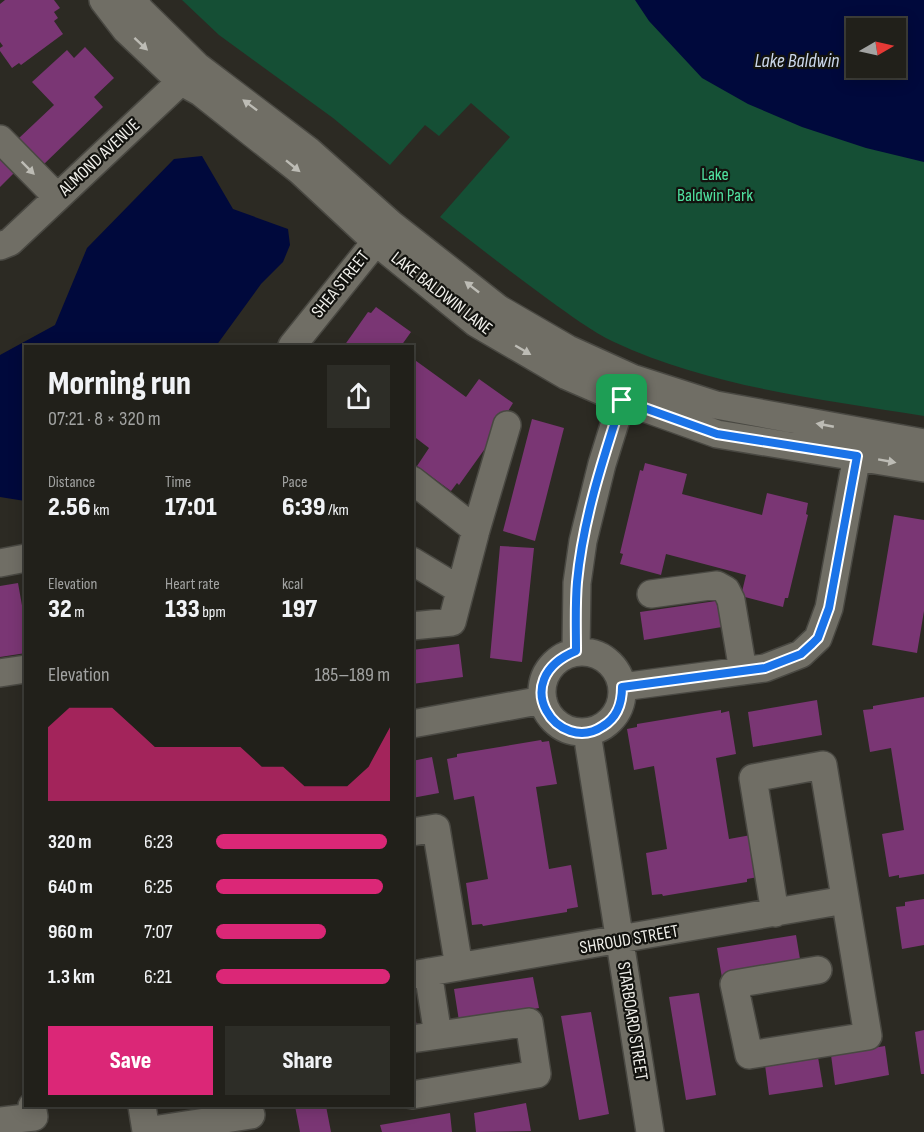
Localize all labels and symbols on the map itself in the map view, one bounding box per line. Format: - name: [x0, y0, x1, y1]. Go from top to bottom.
- north arrow: [846, 18, 906, 78]
- one-way arrow: [133, 37, 148, 50]
- water label: Lake Baldwin: [755, 49, 839, 73]
- one-way arrow: [242, 100, 257, 112]
- street label: ALMOND AVENUE: [54, 115, 144, 201]
- one-way arrow: [285, 159, 301, 172]
- one-way arrow: [21, 161, 36, 175]
- park label: Lake Baldwin Park: [677, 164, 753, 206]
- street label: SHEA STREET: [307, 247, 374, 322]
- street label: LAKE BALDWIN LANE: [387, 247, 496, 339]
- one-way arrow: [464, 282, 479, 294]
- one-way arrow: [515, 345, 532, 355]
- pin: [596, 374, 647, 425]
- one-way arrow: [815, 420, 834, 429]
- one-way arrow: [878, 457, 897, 466]
- street label: SHROUD STREET: [578, 920, 680, 959]
- street label: STARBOARD STREET: [613, 960, 652, 1082]

